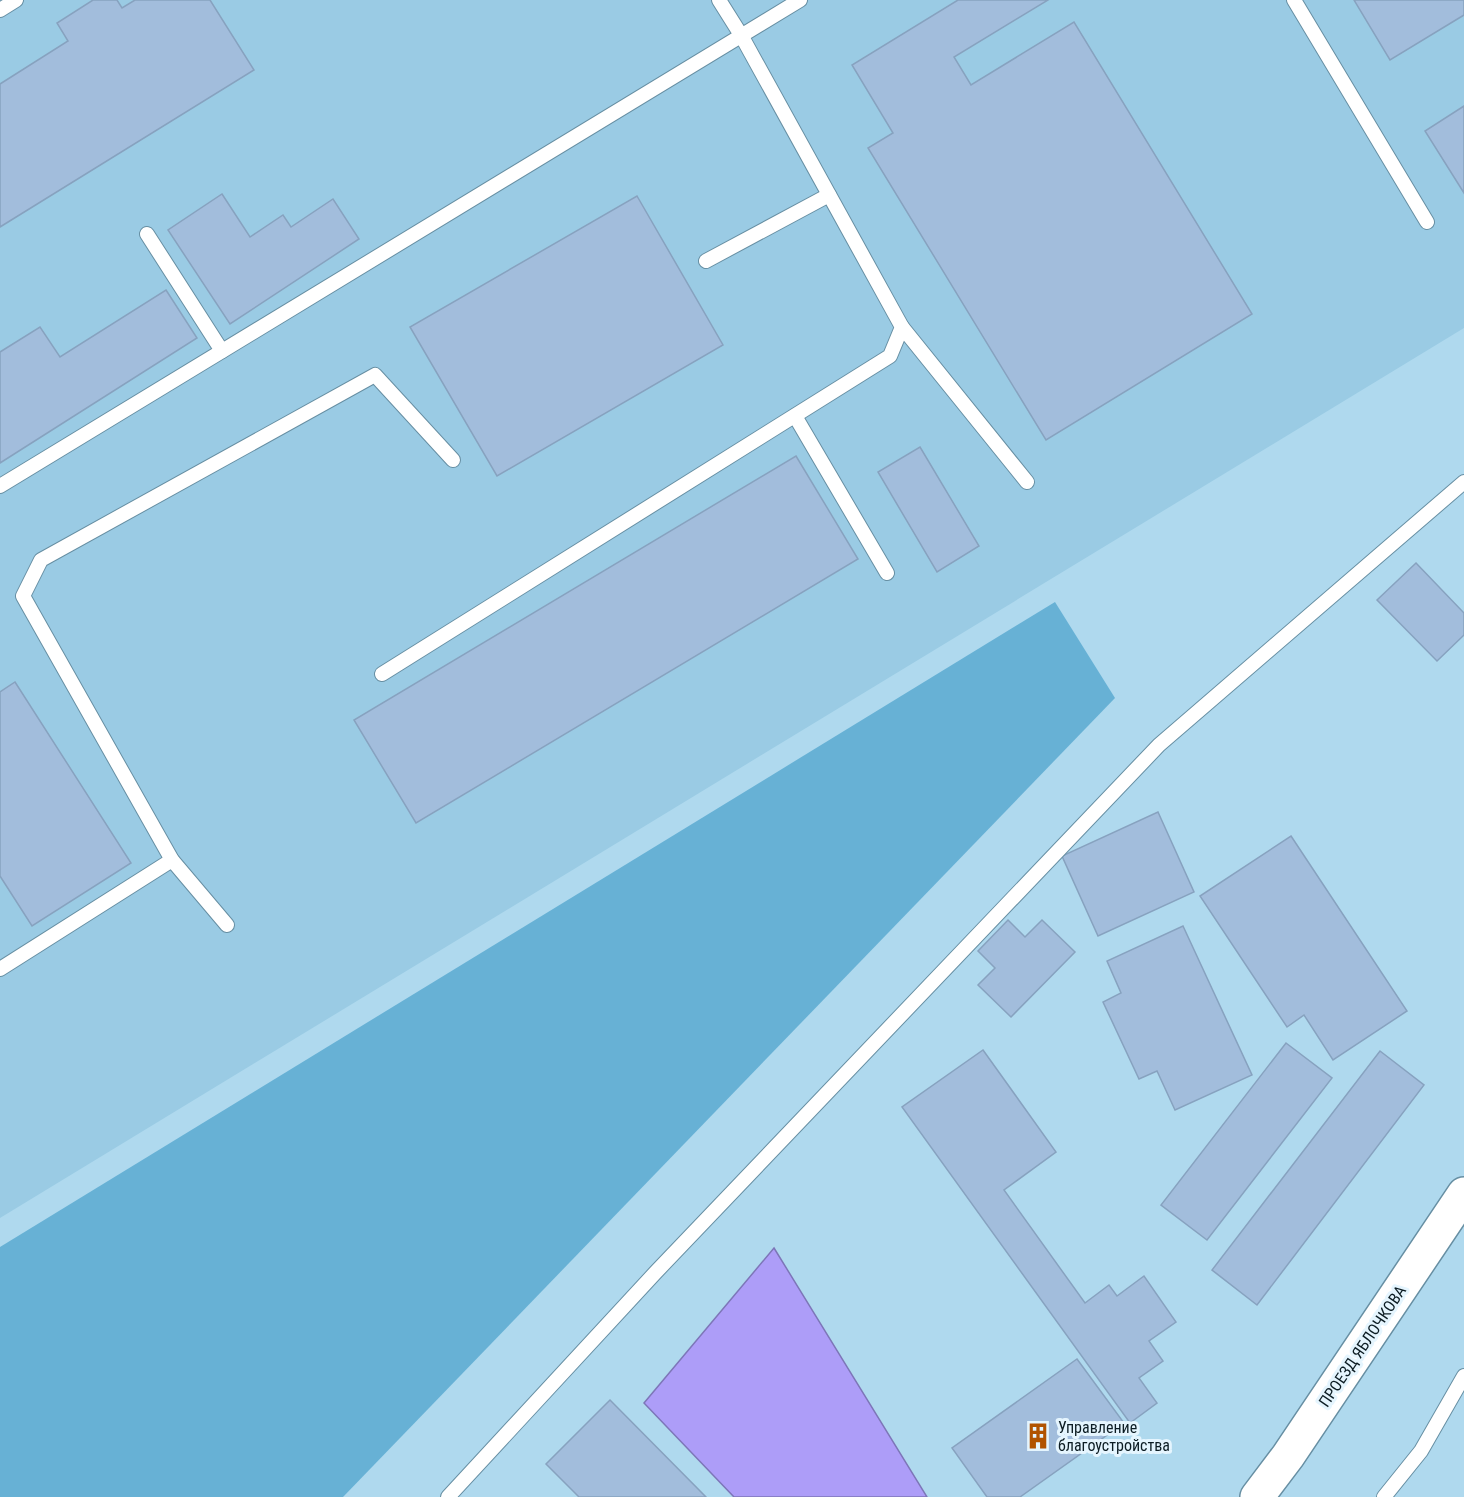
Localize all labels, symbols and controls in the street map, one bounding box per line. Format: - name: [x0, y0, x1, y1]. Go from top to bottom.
- street label: ПРОЕЗД ЯБЛОЧКОВА: [1315, 1282, 1410, 1410]
- place label: Управление благоустройства: [1058, 1418, 1170, 1455]
- building icon: Управление благоустройства: [1023, 1421, 1053, 1451]

